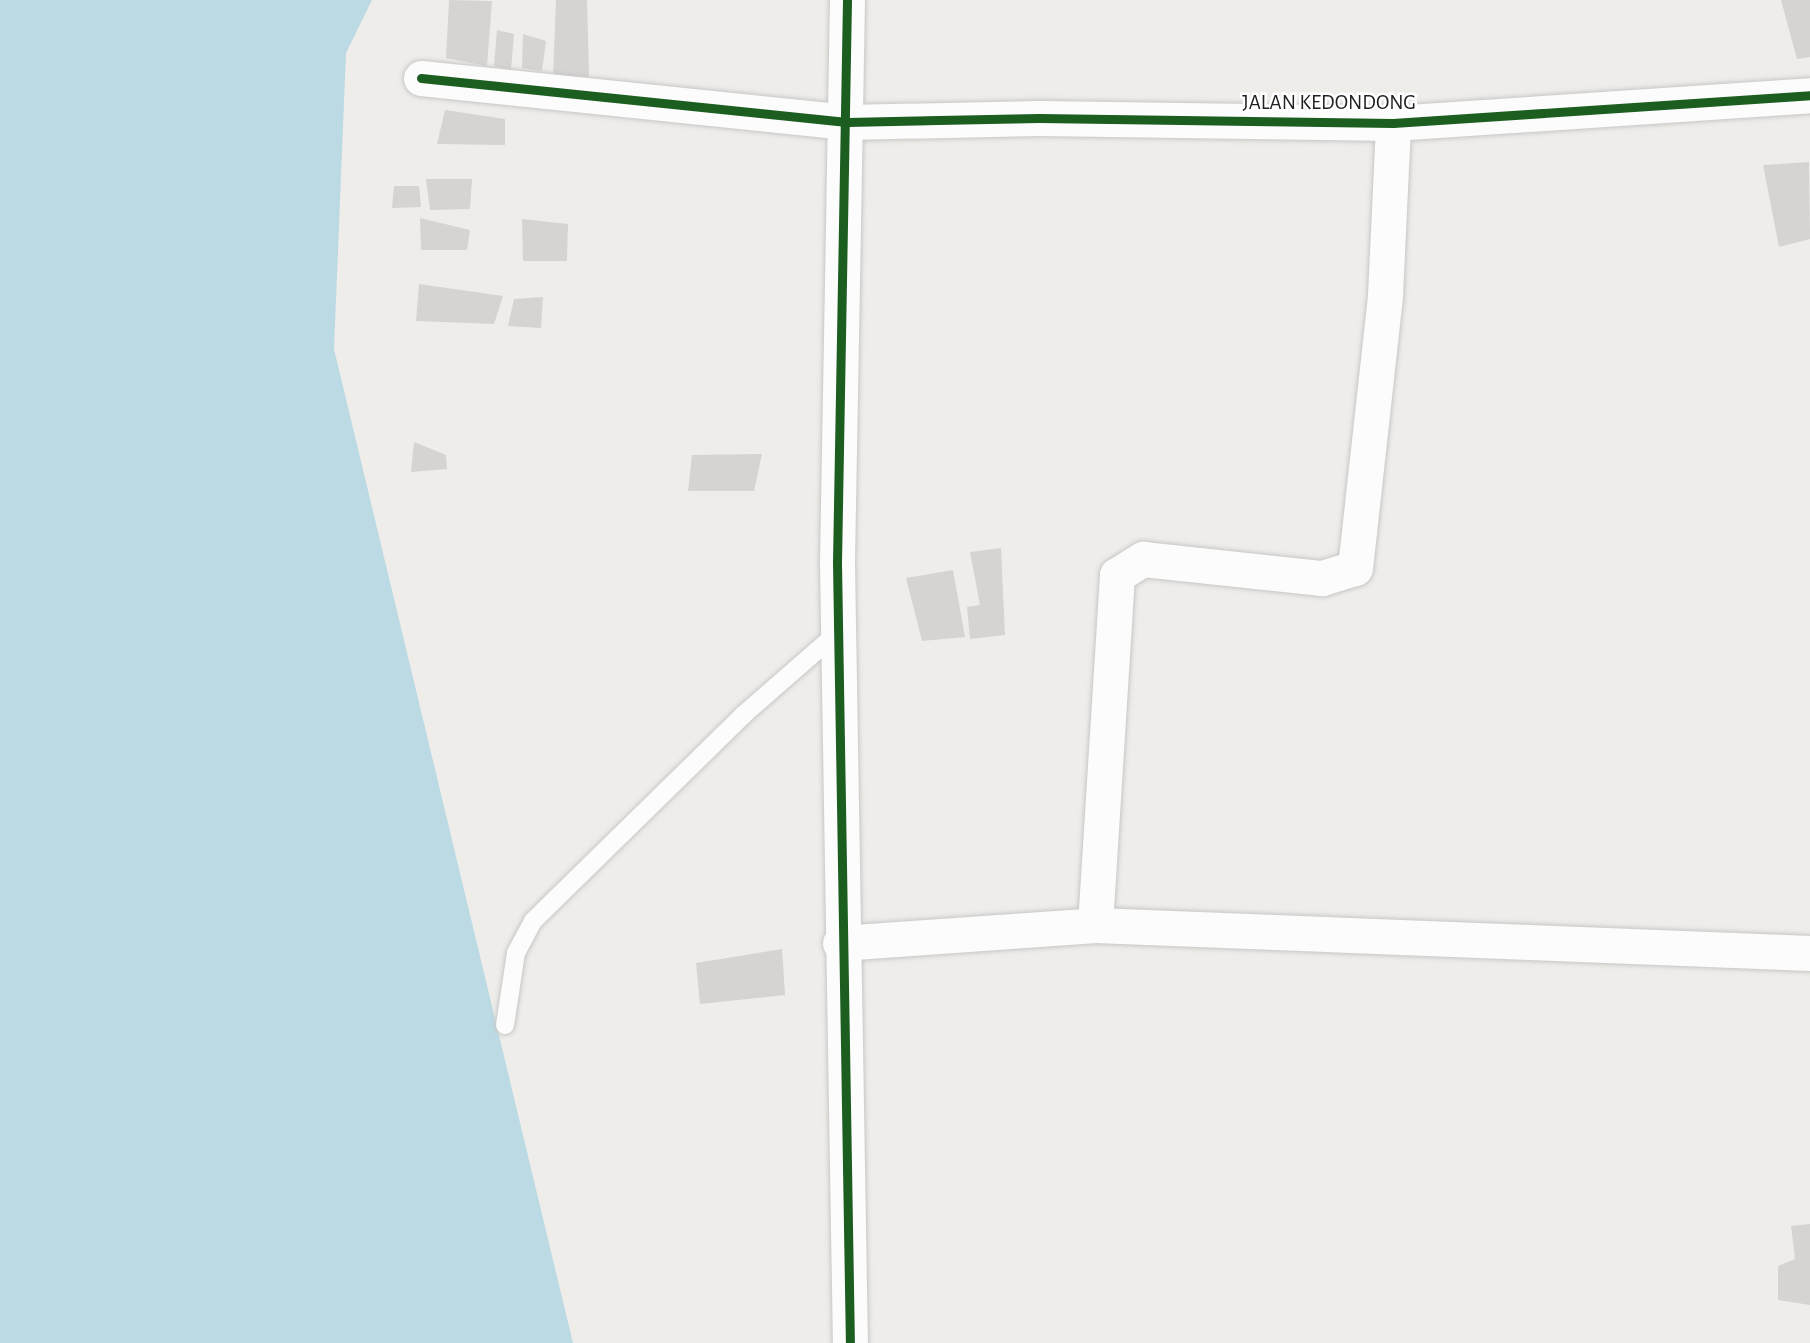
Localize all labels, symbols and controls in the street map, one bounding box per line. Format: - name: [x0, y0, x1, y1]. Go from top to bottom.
- street label: JALAN KEDONDONG: [1242, 90, 1416, 116]

